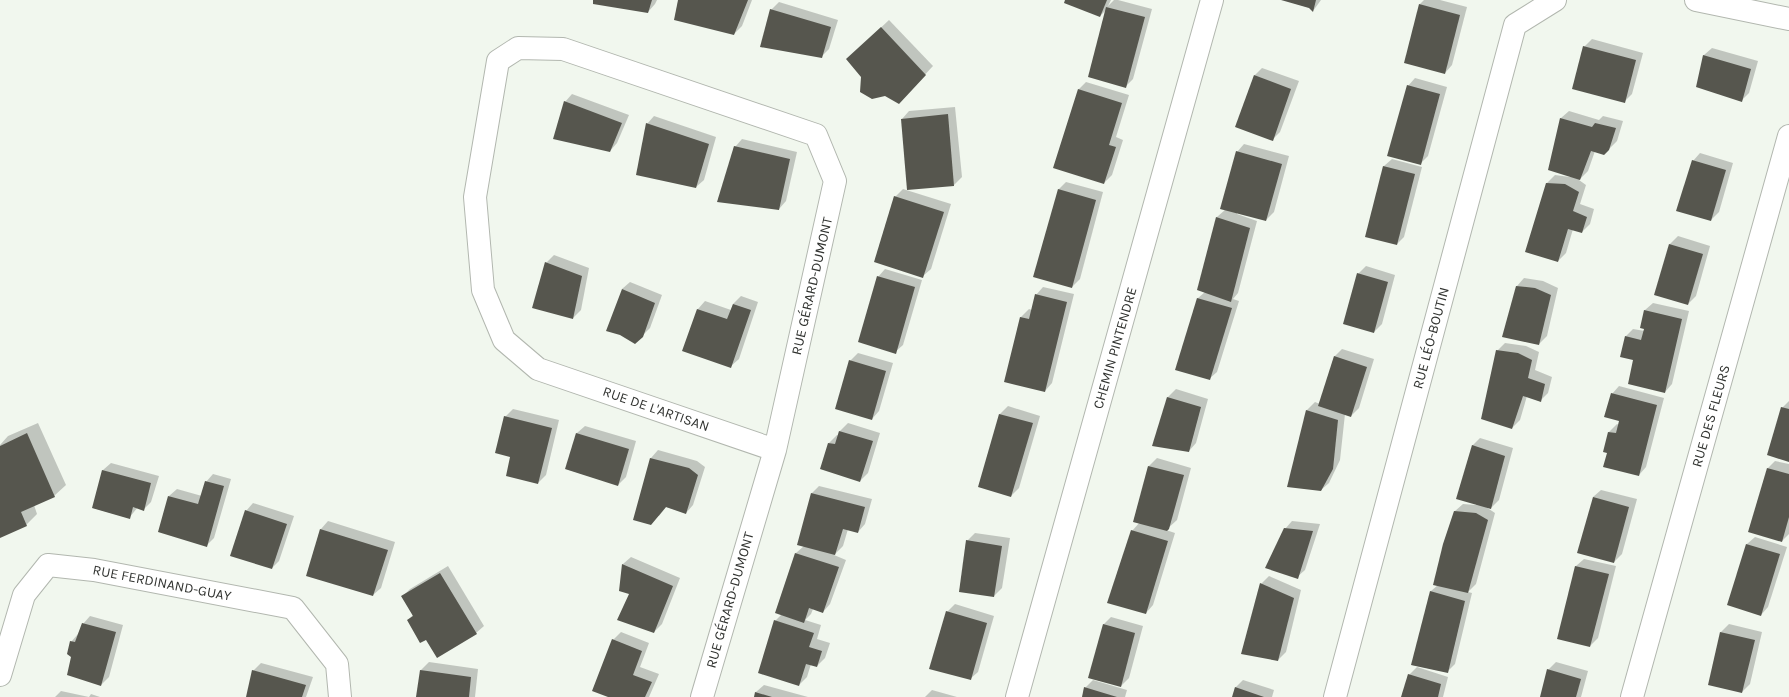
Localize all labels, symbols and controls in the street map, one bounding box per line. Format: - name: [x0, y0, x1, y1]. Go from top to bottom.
- street label: RUE GÉRARD-DUMONT: [787, 215, 836, 357]
- street label: CHEMIN PINTENDRE: [1089, 285, 1141, 411]
- street label: RUE LÉO-BOUTIN: [1408, 285, 1453, 391]
- street label: RUE DES FLEURS: [1688, 363, 1734, 469]
- street label: RUE DE L'ARTISAN: [601, 383, 711, 435]
- street label: RUE GÉRARD-DUMONT: [701, 530, 758, 670]
- street label: RUE FERDINAND-GUAY: [91, 561, 233, 605]

